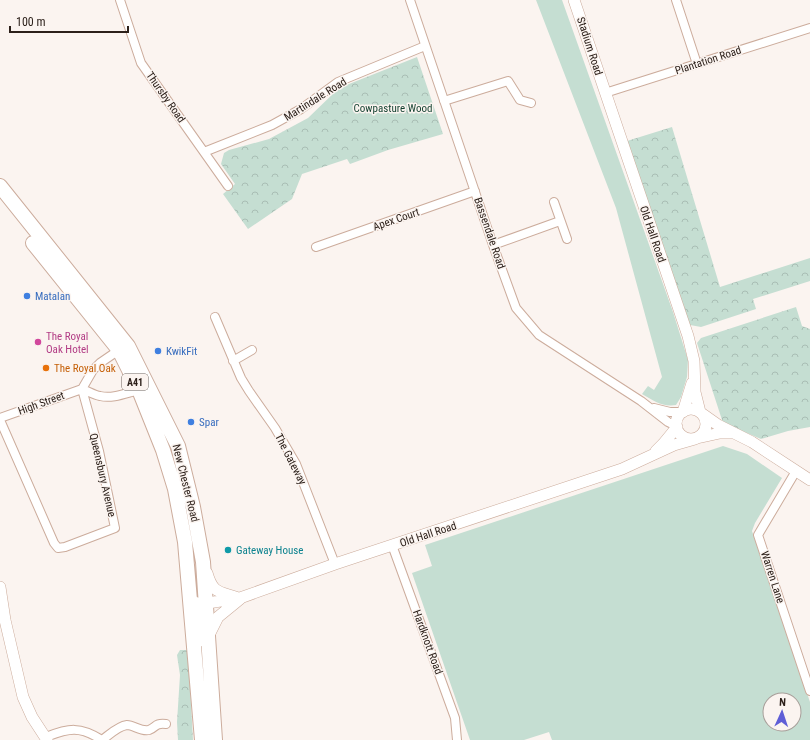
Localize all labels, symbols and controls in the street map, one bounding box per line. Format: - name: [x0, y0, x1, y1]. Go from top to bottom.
- scale bar: [10, 8, 128, 34]
- text: 100 m: [16, 15, 46, 29]
- street label: Stadium Road: [574, 15, 605, 77]
- street label: Plantation Road: [673, 44, 743, 77]
- street label: Thursby Road: [143, 69, 188, 125]
- street label: Martindale Road: [282, 75, 349, 124]
- park label: Cowpasture Wood: [354, 102, 432, 115]
- street label: Bassendale Road: [471, 196, 508, 271]
- street label: Old Hall Road: [637, 204, 668, 264]
- street label: Apex Court: [371, 205, 421, 233]
- place label: Matalan: [35, 290, 70, 303]
- marker: Matalan: [22, 291, 32, 301]
- place label: The Royal Oak Hotel: [46, 330, 89, 356]
- marker: The Royal Oak Hotel: [33, 337, 43, 347]
- place label: KwikFit: [166, 345, 197, 358]
- marker: KwikFit: [153, 346, 163, 356]
- place label: The Royal Oak: [54, 362, 116, 375]
- marker: The Royal Oak: [41, 363, 51, 373]
- road number: A41: [122, 374, 148, 390]
- street label: High Street: [16, 389, 66, 418]
- place label: Spar: [199, 416, 219, 429]
- marker: Spar: [186, 417, 196, 427]
- street label: The Gateway: [272, 431, 309, 487]
- street label: Queensbury Avenue: [87, 432, 118, 518]
- street label: New Chester Road: [170, 443, 201, 523]
- street label: Old Hall Road: [398, 519, 458, 550]
- place label: Gateway House: [236, 544, 303, 557]
- marker: Gateway House: [223, 545, 233, 555]
- street label: Warren Lane: [758, 549, 787, 605]
- street label: Hardknott Road: [410, 608, 445, 676]
- north arrow: [762, 692, 802, 732]
- text: N: [779, 696, 786, 709]

